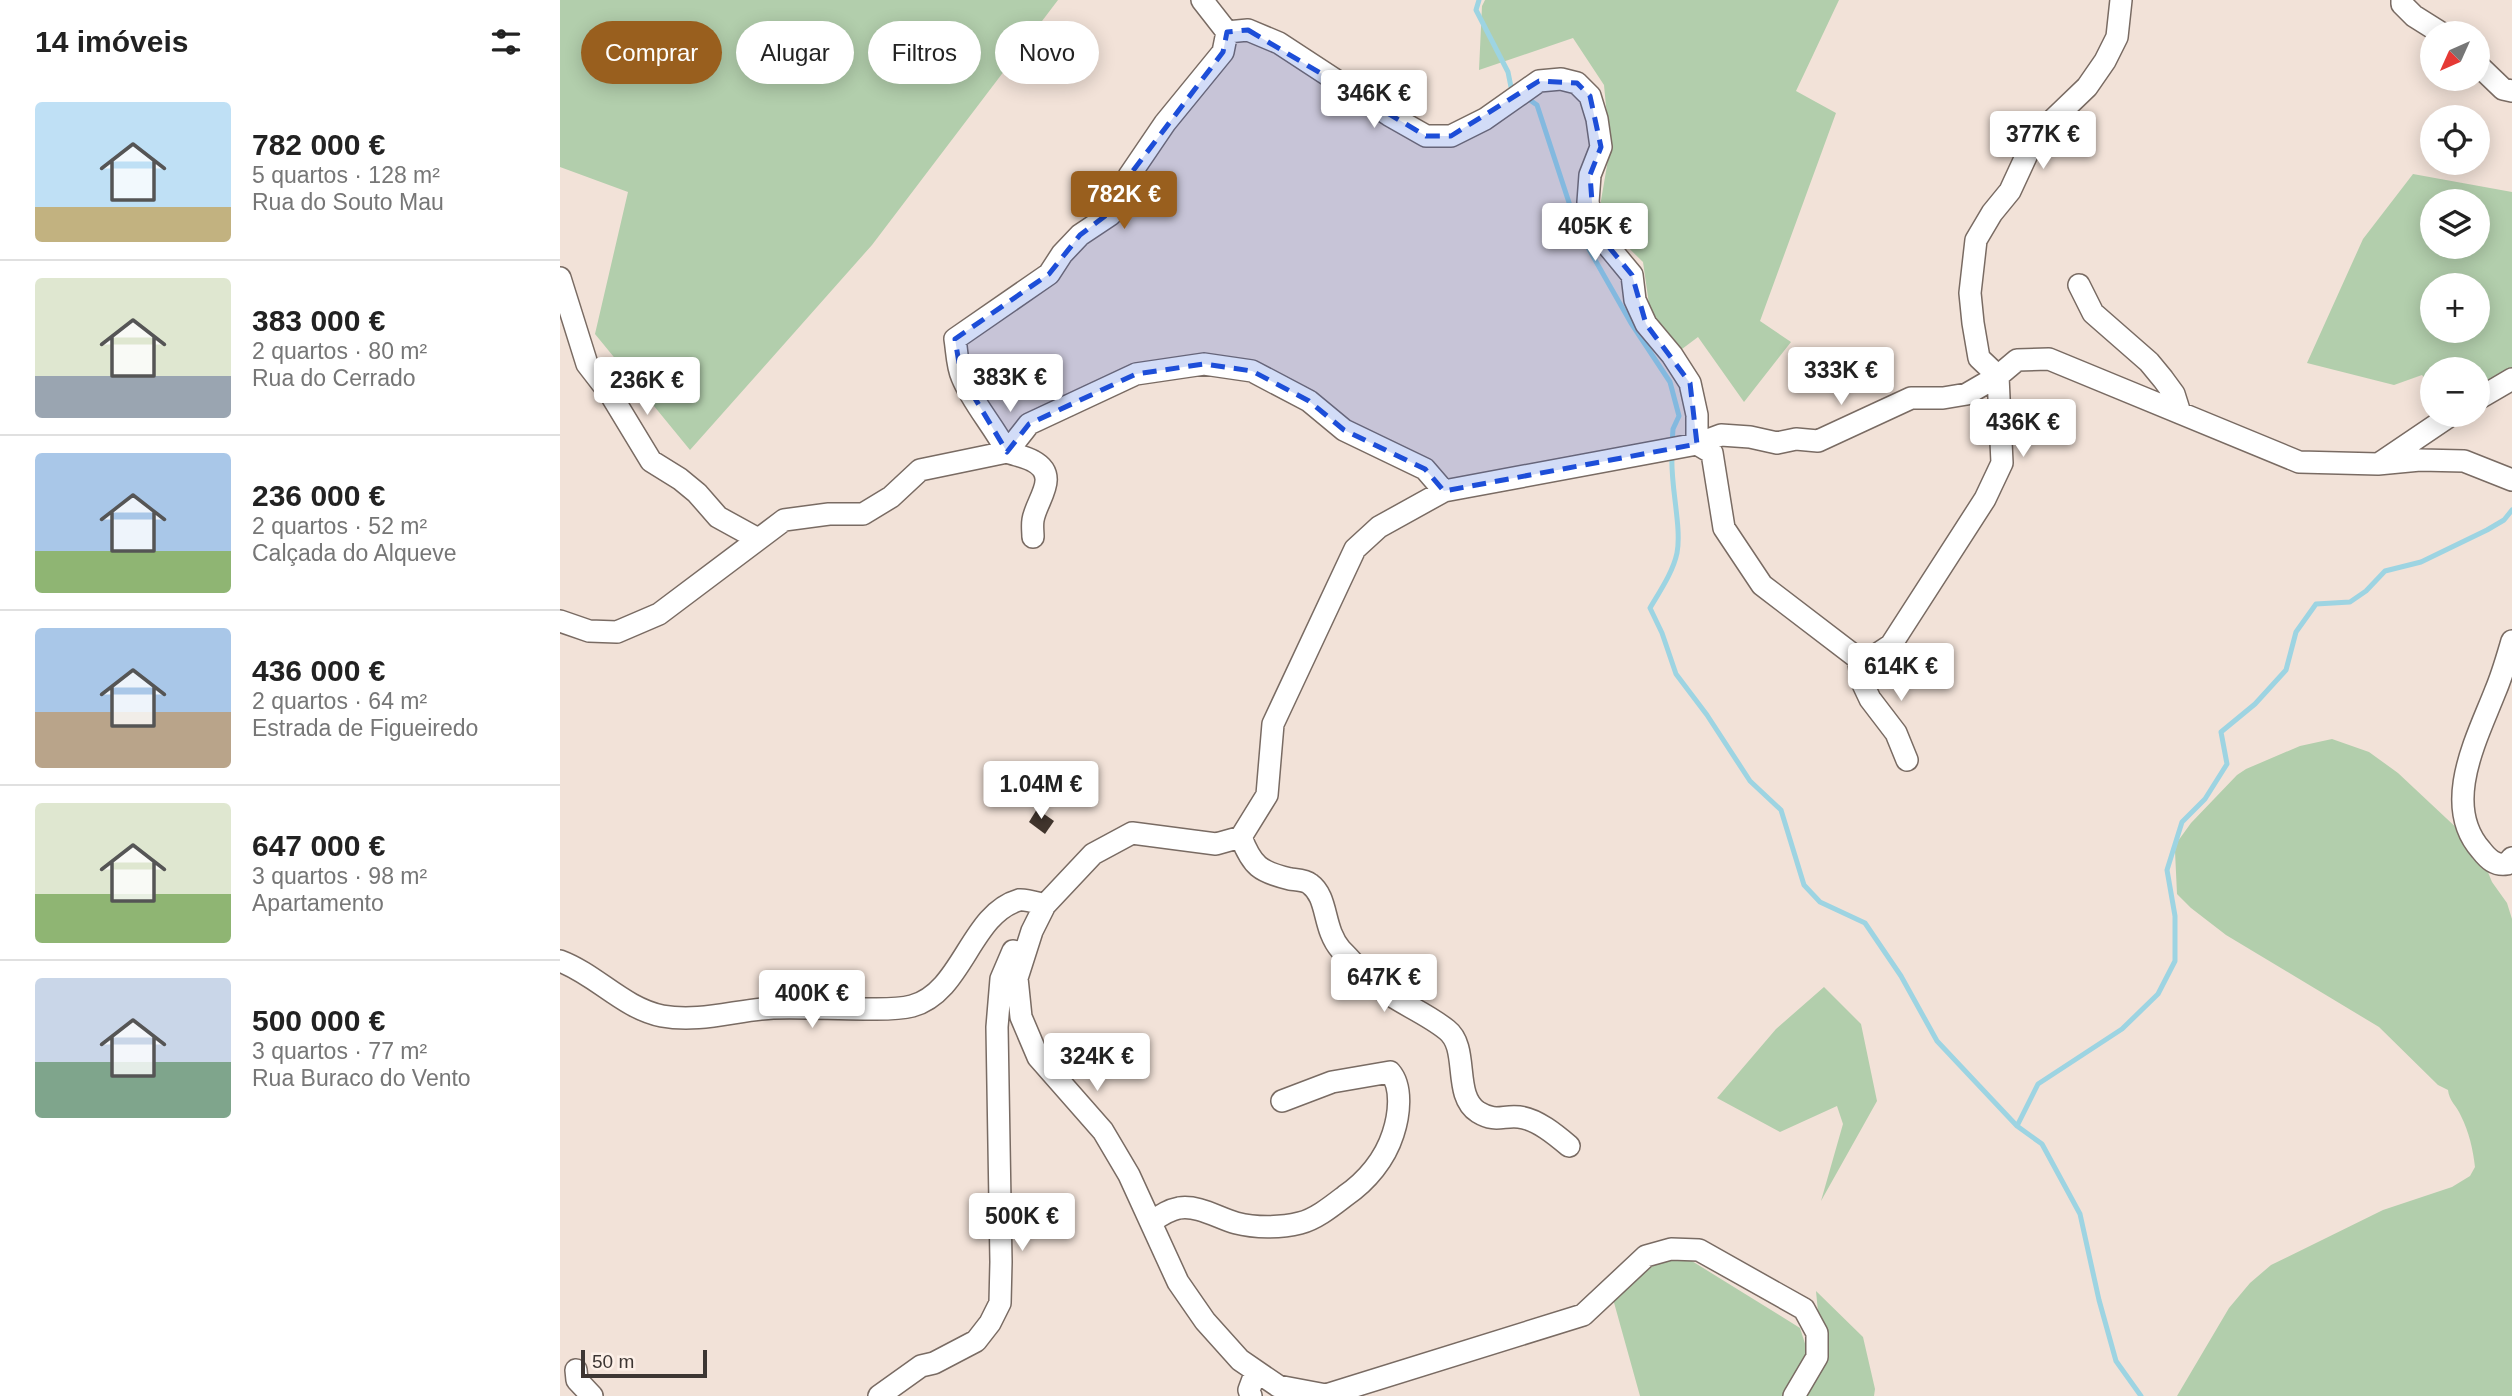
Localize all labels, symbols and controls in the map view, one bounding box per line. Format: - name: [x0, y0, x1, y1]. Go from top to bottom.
- chip: Comprar: [581, 21, 722, 84]
- chip: Alugar: [736, 21, 854, 84]
- chip: Filtros: [868, 21, 981, 84]
- chip: Novo: [995, 21, 1099, 84]
- north arrow: [2420, 21, 2490, 91]
- map controls: [2420, 21, 2490, 427]
- icon: filters: [487, 23, 525, 61]
- text: 14 imóveis: [35, 25, 188, 58]
- pin: 346K €: [1317, 71, 1431, 130]
- text: 346K €: [1337, 80, 1411, 106]
- button: locate: [2420, 105, 2490, 175]
- pin: 377K €: [1986, 111, 2100, 171]
- text: 377K €: [2006, 121, 2080, 147]
- text: 782 000 €: [252, 128, 385, 161]
- icon: home: [91, 130, 175, 214]
- text: 5 quartos · 128 m²: [252, 162, 440, 188]
- pin: 782K €: [1067, 172, 1181, 231]
- text: 782K €: [1087, 181, 1161, 207]
- text: Rua do Souto Mau: [252, 189, 444, 215]
- button: layers: [2420, 189, 2490, 259]
- pin: 405K €: [1538, 204, 1652, 263]
- text: 405K €: [1558, 213, 1632, 239]
- button: +: [2420, 273, 2490, 343]
- text: 383 000 €: [252, 304, 385, 337]
- icon: home: [91, 306, 175, 390]
- text: 2 quartos · 80 m²: [252, 338, 427, 364]
- pin: 333K €: [1784, 348, 1898, 407]
- pin: 383K €: [953, 354, 1067, 414]
- text: 333K €: [1804, 357, 1878, 383]
- button: −: [2420, 357, 2490, 427]
- pin: 236K €: [590, 358, 704, 417]
- text: 383K €: [973, 364, 1047, 390]
- text: Rua do Cerrado: [252, 365, 416, 391]
- text: 236K €: [610, 367, 684, 393]
- pin: 436K €: [1966, 400, 2080, 459]
- text: 436K €: [1986, 409, 2060, 435]
- text: 236 000 €: [252, 479, 385, 512]
- icon: home: [91, 481, 175, 565]
- text: 2 quartos · 52 m²: [252, 513, 427, 539]
- text: Calçada do Alqueve: [252, 540, 457, 566]
- pin: 614K €: [1844, 644, 1958, 703]
- text: 614K €: [1864, 653, 1938, 679]
- text: 436 000 €: [252, 654, 385, 687]
- icon: home: [91, 656, 175, 740]
- text: 2 quartos · 64 m²: [252, 688, 427, 714]
- text: Estrada de Figueiredo: [252, 715, 478, 741]
- pin: 1.04M €: [976, 762, 1106, 821]
- text: 1.04M €: [999, 771, 1083, 797]
- text: 647 000 €: [252, 829, 385, 862]
- icon: home: [91, 831, 175, 915]
- text: 3 quartos · 98 m²: [252, 863, 427, 889]
- text: Apartamento: [252, 890, 384, 916]
- pin: 647K €: [1327, 954, 1441, 1014]
- text: 647K €: [1347, 964, 1421, 990]
- pin: 400K €: [755, 970, 869, 1030]
- text: 400K €: [775, 980, 849, 1006]
- text: 500 000 €: [252, 1004, 385, 1037]
- icon: home: [91, 1006, 175, 1090]
- pin: 324K €: [1040, 1034, 1154, 1093]
- text: 3 quartos · 77 m²: [252, 1038, 427, 1064]
- text: 324K €: [1060, 1043, 1134, 1069]
- text: Rua Buraco do Vento: [252, 1065, 471, 1091]
- pin: 500K €: [965, 1194, 1079, 1253]
- text: 500K €: [985, 1203, 1059, 1229]
- scale bar: [581, 1347, 707, 1379]
- text: 50 m: [592, 1351, 634, 1372]

